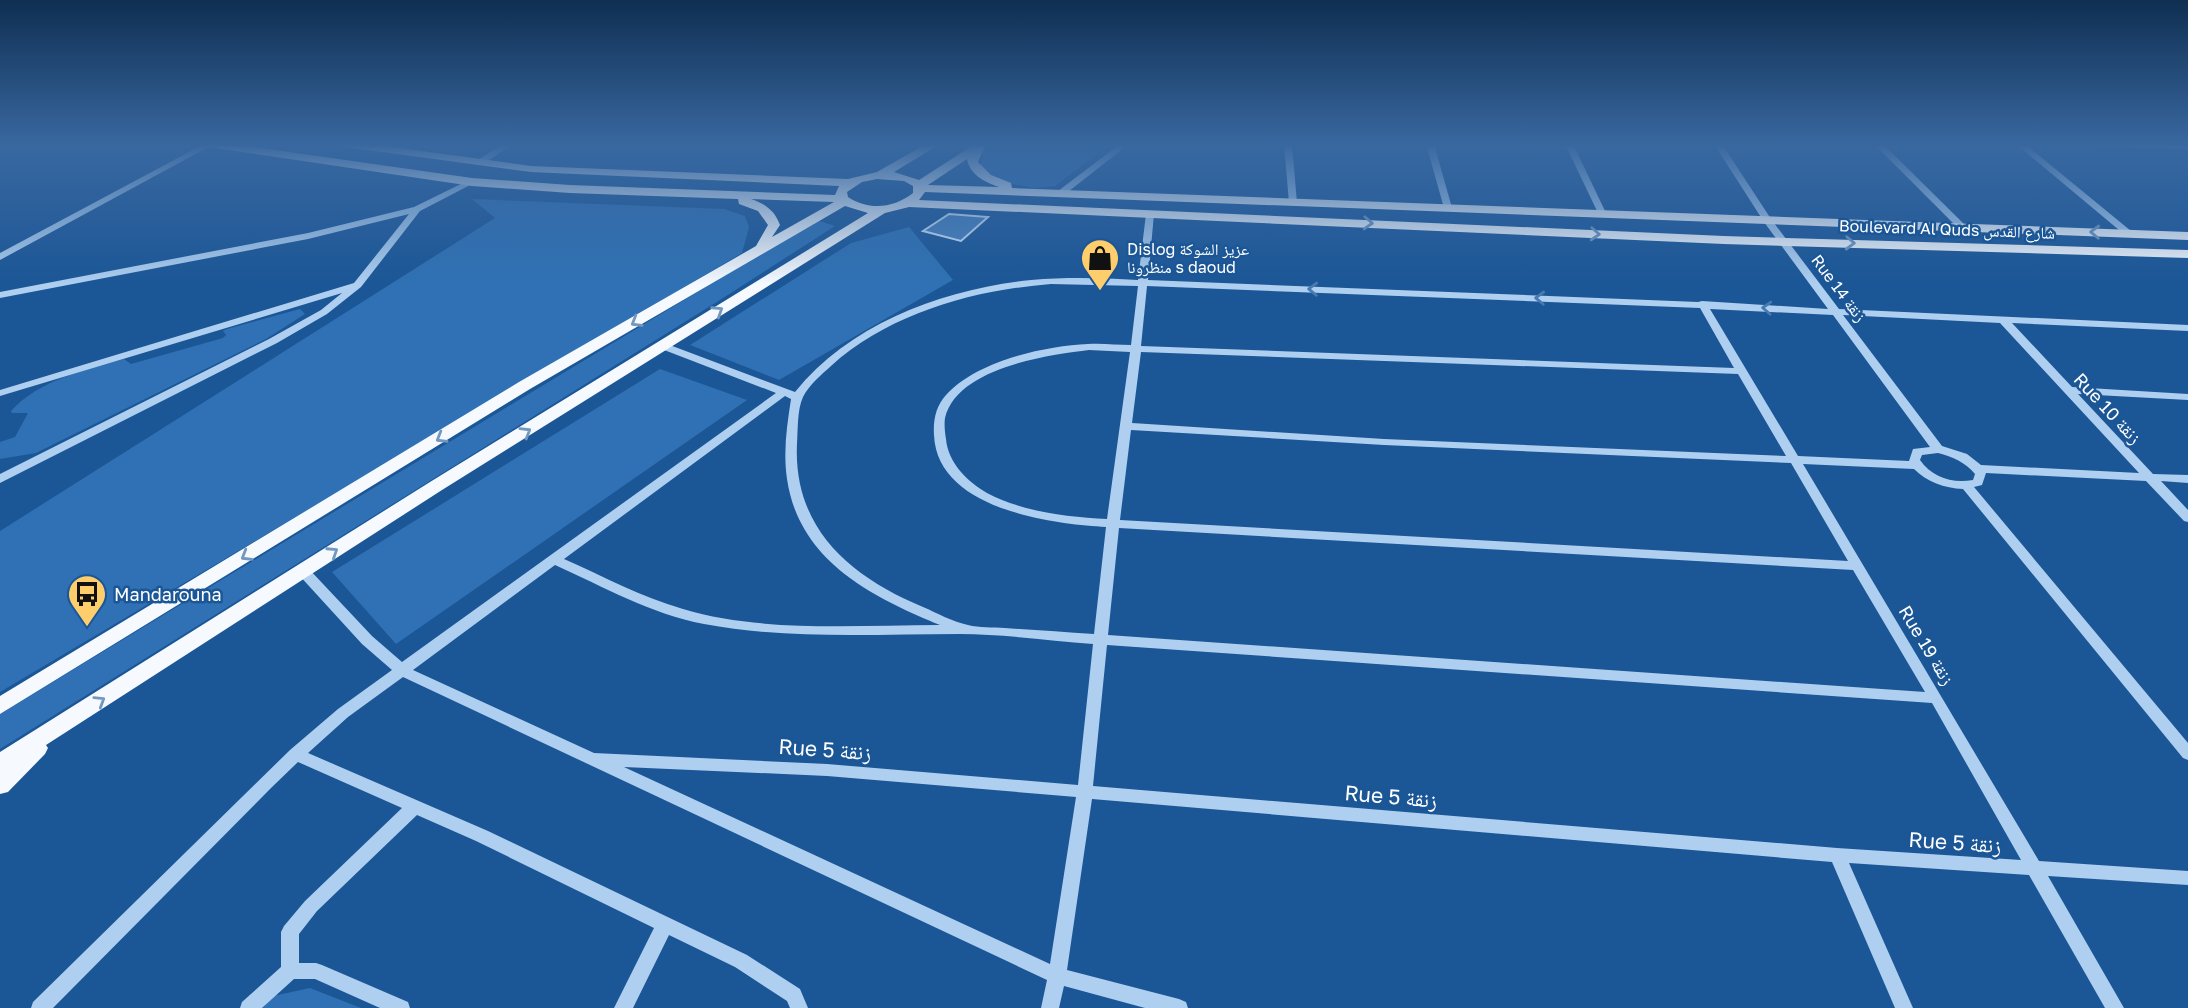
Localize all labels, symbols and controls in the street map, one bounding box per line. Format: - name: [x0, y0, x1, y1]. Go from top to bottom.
- one-way arrow: [1362, 215, 1373, 230]
- street label: Boulevard Al Quds شارع القدس: [1839, 215, 2055, 244]
- one-way arrow: [2090, 225, 2101, 240]
- one-way arrow: [1590, 226, 1601, 241]
- one-way arrow: [1846, 235, 1856, 251]
- shop icon: Dislog عزيز الشوكة منظرونا s daoud: [1079, 237, 1121, 292]
- place label: Dislog عزيز الشوكة منظرونا s daoud: [1127, 239, 1249, 277]
- street label: Rue 14 زنقة: [1807, 250, 1871, 326]
- one-way arrow: [1307, 282, 1318, 297]
- one-way arrow: [1534, 290, 1545, 305]
- one-way arrow: [1762, 301, 1773, 316]
- one-way arrow: [711, 306, 724, 319]
- one-way arrow: [631, 313, 644, 326]
- street label: Rue 10 زنقة: [2070, 368, 2146, 448]
- one-way arrow: [518, 427, 531, 440]
- one-way arrow: [435, 430, 448, 443]
- one-way arrow: [241, 548, 254, 561]
- one-way arrow: [325, 548, 338, 561]
- bus stop icon: Mandarouna: [66, 573, 108, 628]
- place label: Mandarouna: [114, 583, 222, 605]
- street label: Rue 19 زنقة: [1895, 601, 1959, 689]
- one-way arrow: [92, 696, 105, 709]
- street label: Rue 5 زنقة: [778, 733, 872, 765]
- street label: Rue 5 زنقة: [1344, 779, 1438, 813]
- street label: Rue 5 زنقة: [1908, 826, 2002, 858]

